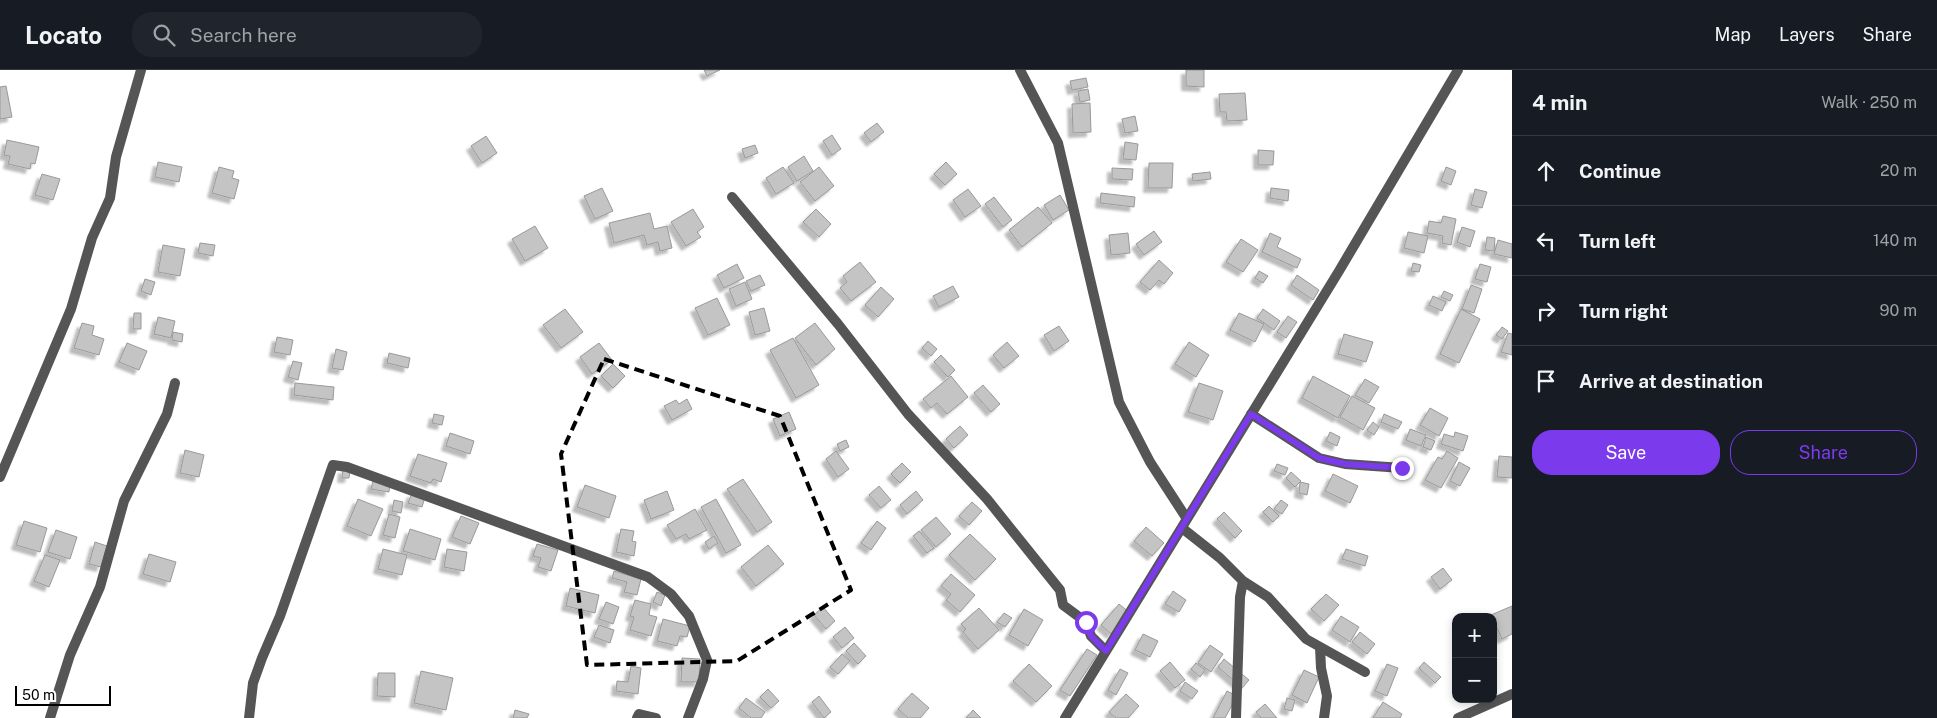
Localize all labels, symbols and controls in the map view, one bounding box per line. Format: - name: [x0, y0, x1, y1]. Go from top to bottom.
- search box: [132, 12, 482, 57]
- text: Locato: [25, 21, 102, 49]
- icon: search: [150, 21, 178, 49]
- text: Search here: [190, 24, 297, 46]
- text: Map: [1715, 24, 1751, 45]
- text: Layers: [1779, 24, 1835, 45]
- text: Share: [1863, 24, 1912, 45]
- text: 4 min: [1532, 90, 1587, 115]
- text: Walk · 250 m: [1821, 93, 1917, 112]
- icon: ahead: [1532, 157, 1560, 185]
- text: Continue: [1579, 160, 1661, 182]
- text: 20 m: [1880, 161, 1917, 180]
- icon: left: [1532, 227, 1560, 255]
- text: Turn left: [1579, 230, 1656, 252]
- text: 140 m: [1873, 231, 1917, 250]
- icon: right: [1532, 297, 1560, 325]
- text: Turn right: [1579, 300, 1668, 322]
- text: 90 m: [1880, 301, 1917, 320]
- icon: arrive: [1532, 367, 1560, 395]
- text: Arrive at destination: [1579, 370, 1763, 392]
- button: Save: [1532, 430, 1720, 475]
- button: Share: [1730, 430, 1917, 475]
- route end: [1391, 457, 1414, 480]
- route start: [1075, 611, 1098, 634]
- map controls: [1452, 613, 1497, 703]
- button: +: [1452, 613, 1497, 658]
- button: −: [1452, 658, 1497, 703]
- scale bar: [15, 683, 111, 706]
- text: 50 m: [22, 687, 55, 703]

